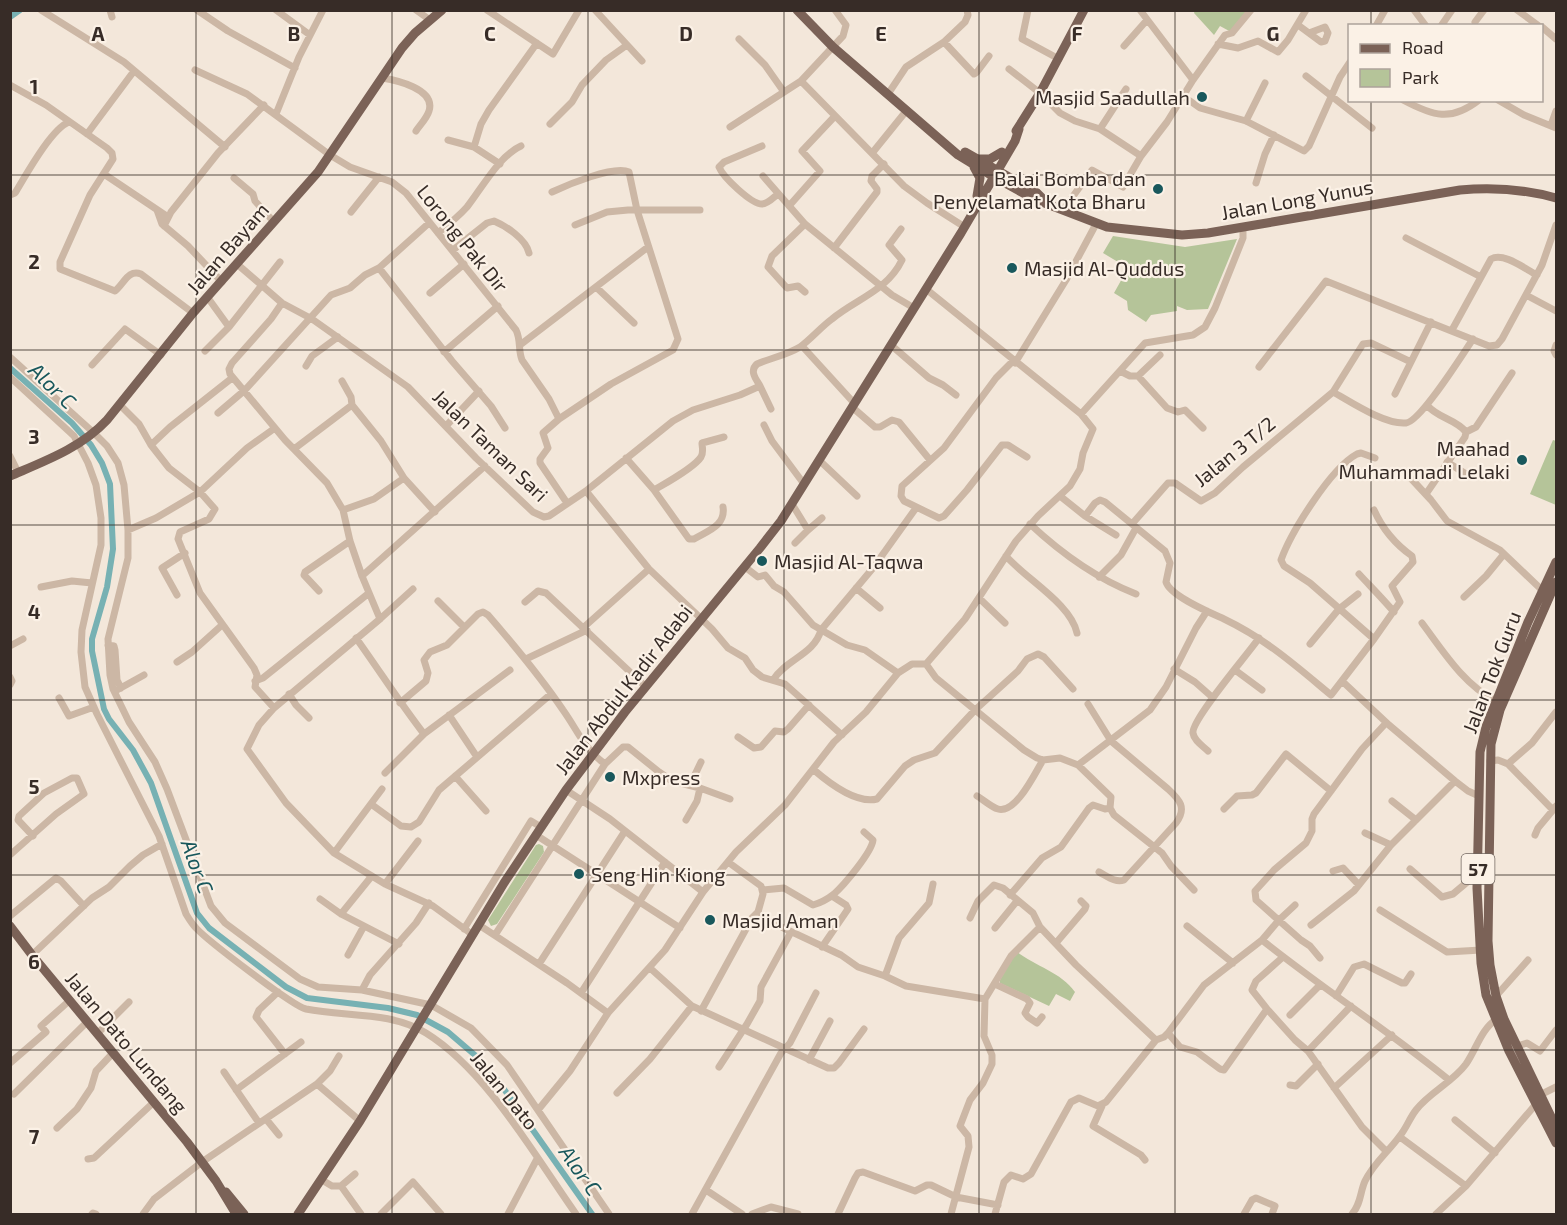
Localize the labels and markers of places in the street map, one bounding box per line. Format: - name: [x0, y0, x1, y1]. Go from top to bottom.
- place label: Masjid Saadullah: [1035, 85, 1190, 109]
- marker: Masjid Saadullah: [1195, 90, 1209, 104]
- place label: Balai Bomba dan Penyelamat Kota Bharu: [933, 166, 1146, 213]
- marker: Balai Bomba dan Penyelamat Kota Bharu: [1151, 182, 1165, 196]
- place label: Masjid Al-Quddus: [1024, 256, 1184, 280]
- marker: Masjid Al-Quddus: [1005, 261, 1019, 275]
- place label: Maahad Muhammadi Lelaki: [1339, 436, 1510, 483]
- marker: Maahad Muhammadi Lelaki: [1515, 453, 1529, 467]
- place label: Masjid Al-Taqwa: [774, 549, 923, 573]
- marker: Masjid Al-Taqwa: [755, 554, 769, 568]
- place label: Mxpress: [622, 765, 701, 789]
- marker: Mxpress: [603, 770, 617, 784]
- place label: Seng Hin Kiong: [591, 862, 726, 886]
- marker: Seng Hin Kiong: [572, 867, 586, 881]
- place label: Masjid Aman: [722, 908, 839, 932]
- marker: Masjid Aman: [703, 913, 717, 927]

